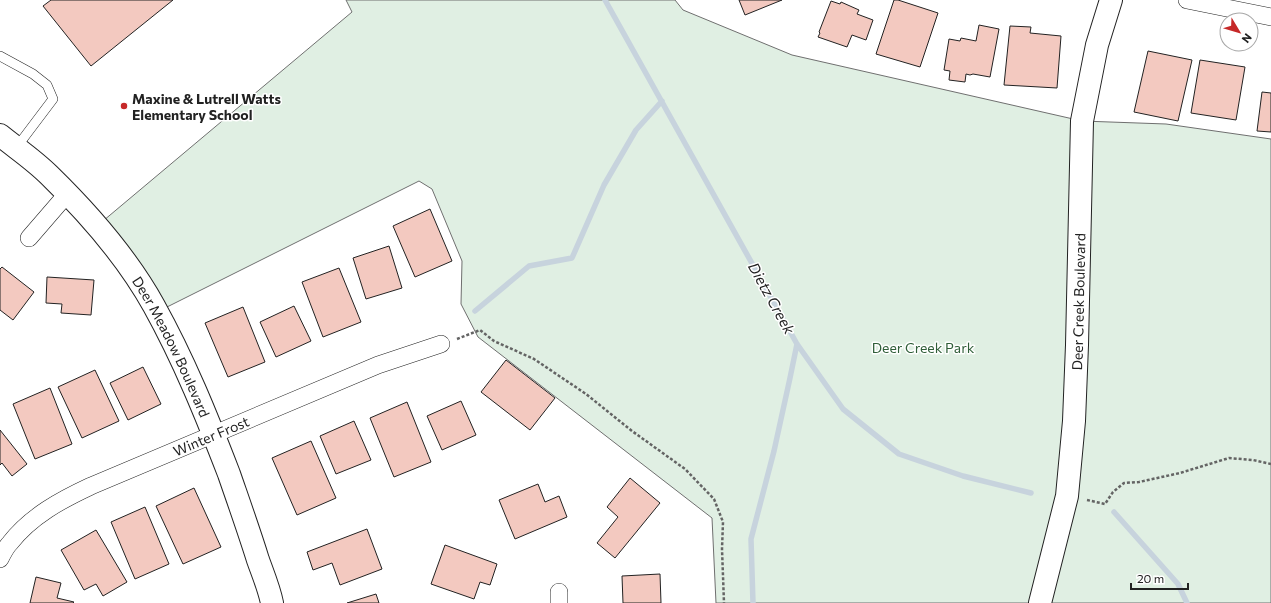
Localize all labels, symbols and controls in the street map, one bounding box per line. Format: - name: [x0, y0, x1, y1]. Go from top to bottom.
- north arrow: [1219, 12, 1259, 52]
- text: N: [1240, 31, 1255, 46]
- place label: Maxine & Lutrell Watts Elementary School: [132, 90, 281, 123]
- marker: Maxine & Lutrell Watts Elementary School: [119, 101, 129, 111]
- street label: Deer Creek Boulevard: [1068, 233, 1088, 371]
- water label: Dietz Creek: [745, 259, 799, 338]
- street label: Deer Meadow Boulevard: [129, 273, 214, 420]
- park label: Deer Creek Park: [872, 339, 975, 356]
- street label: Winter Frost: [170, 412, 252, 459]
- scale bar: [1131, 565, 1188, 591]
- text: 20 m: [1137, 571, 1164, 585]

